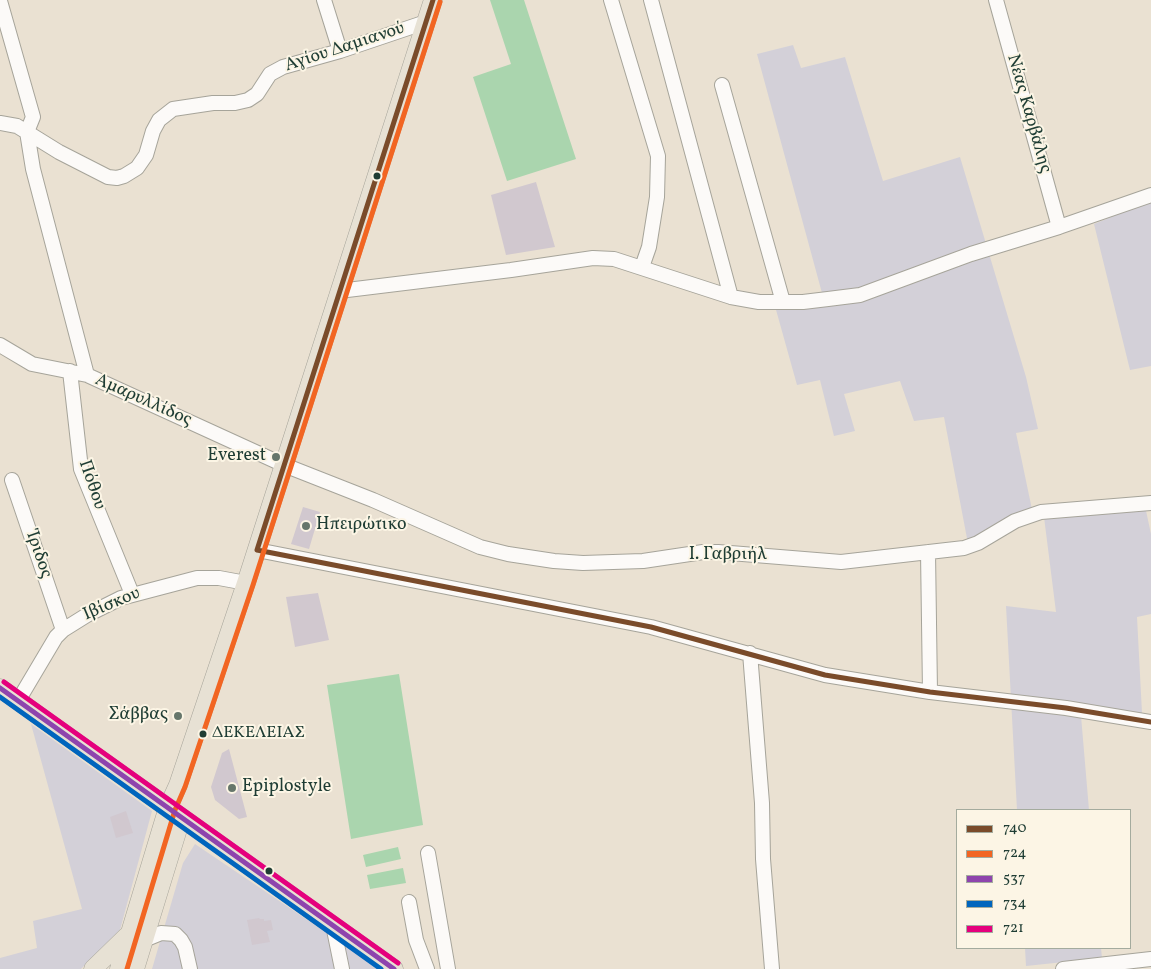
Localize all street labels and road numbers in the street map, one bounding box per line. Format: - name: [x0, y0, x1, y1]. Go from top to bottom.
- street label: Αγίου Δαμιανού: [282, 18, 408, 78]
- street label: Νέας Καρβάλης: [1001, 52, 1055, 176]
- street label: Αμαρυλλίδος: [91, 370, 195, 432]
- street label: Πόθου: [72, 457, 110, 513]
- street label: Ίριδος: [20, 529, 56, 581]
- street label: Ι. Γαβριήλ: [689, 545, 767, 567]
- street label: Ιβίσκου: [80, 583, 144, 627]

